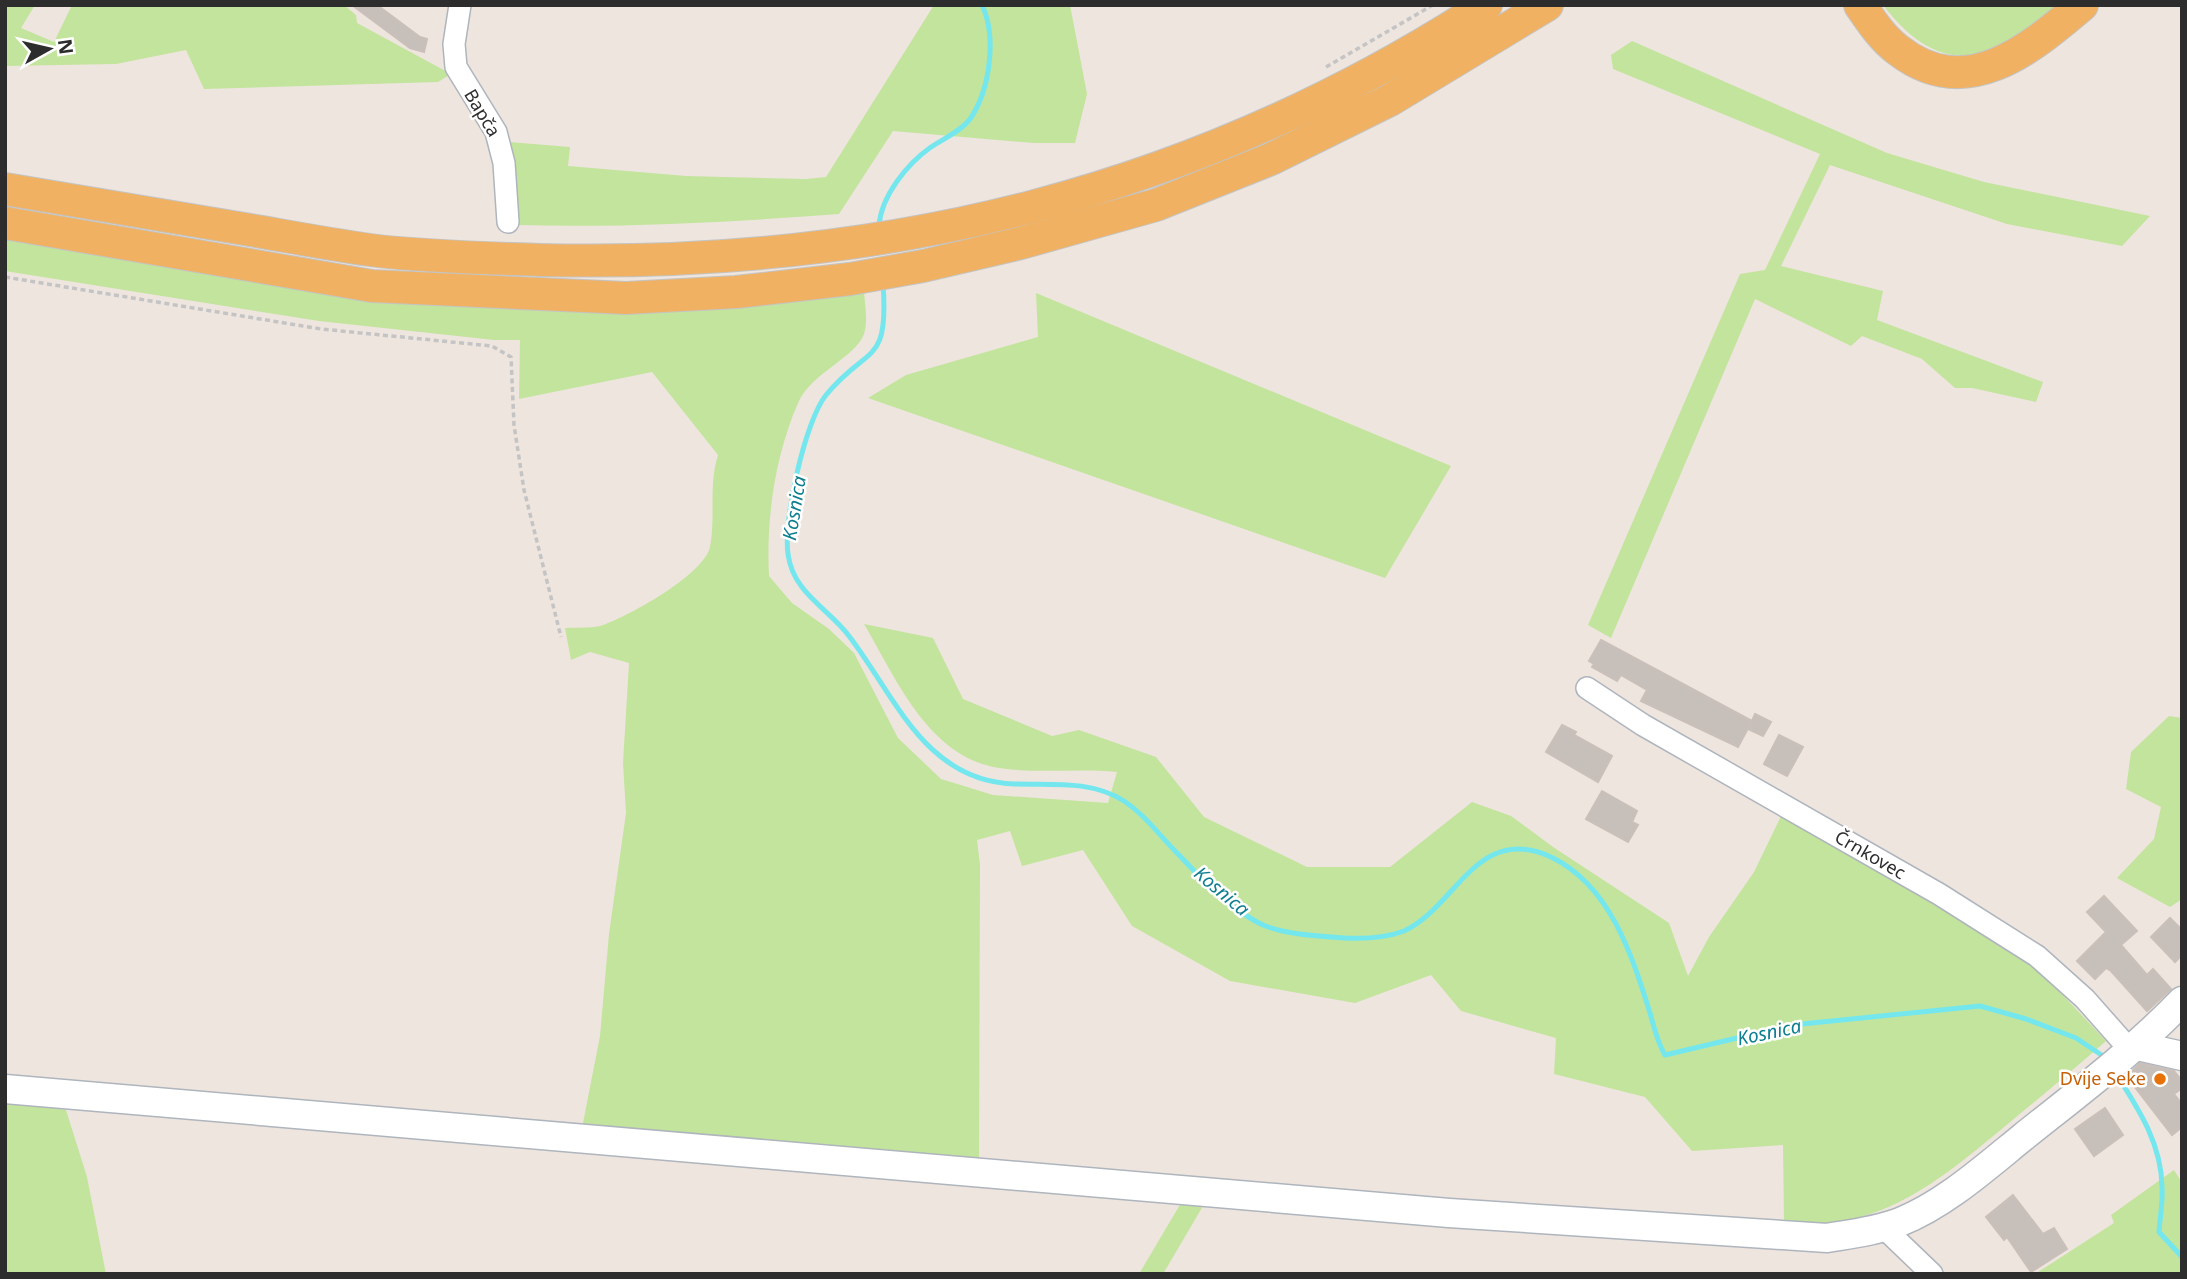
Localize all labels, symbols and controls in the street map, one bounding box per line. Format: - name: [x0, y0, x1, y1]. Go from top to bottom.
- north arrow: [14, 14, 84, 84]
- text: N: [52, 37, 80, 56]
- street label: Bapča: [459, 84, 506, 141]
- water label: Kosnica: [776, 474, 812, 542]
- street label: Črnkovec: [1831, 824, 1911, 884]
- water label: Kosnica: [1189, 860, 1255, 922]
- water label: Kosnica: [1735, 1012, 1804, 1051]
- place label: Dvije Seke: [2060, 1066, 2146, 1090]
- marker: Dvije Seke: [2152, 1071, 2168, 1087]

